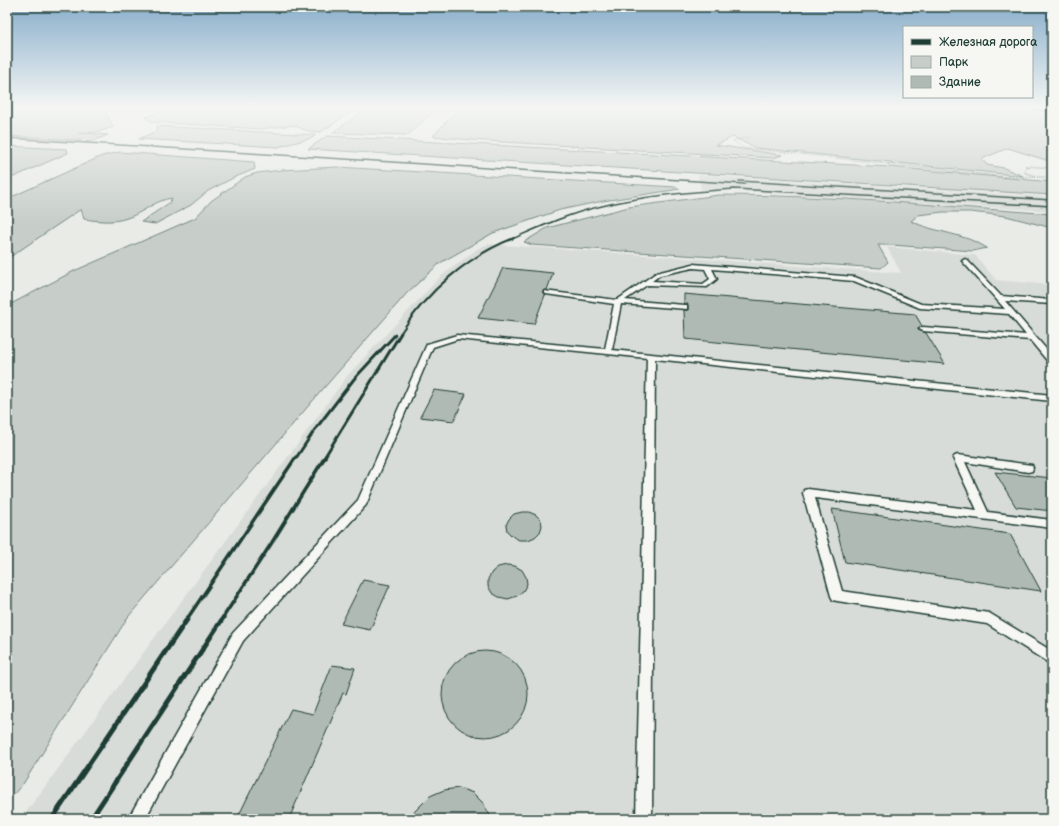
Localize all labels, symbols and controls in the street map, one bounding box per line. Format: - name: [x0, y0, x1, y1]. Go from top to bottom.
- legend: [903, 26, 1033, 98]
- text: Железная дорога: [939, 35, 1037, 50]
- text: Парк: [939, 55, 969, 70]
- text: Здание: [939, 75, 981, 90]

